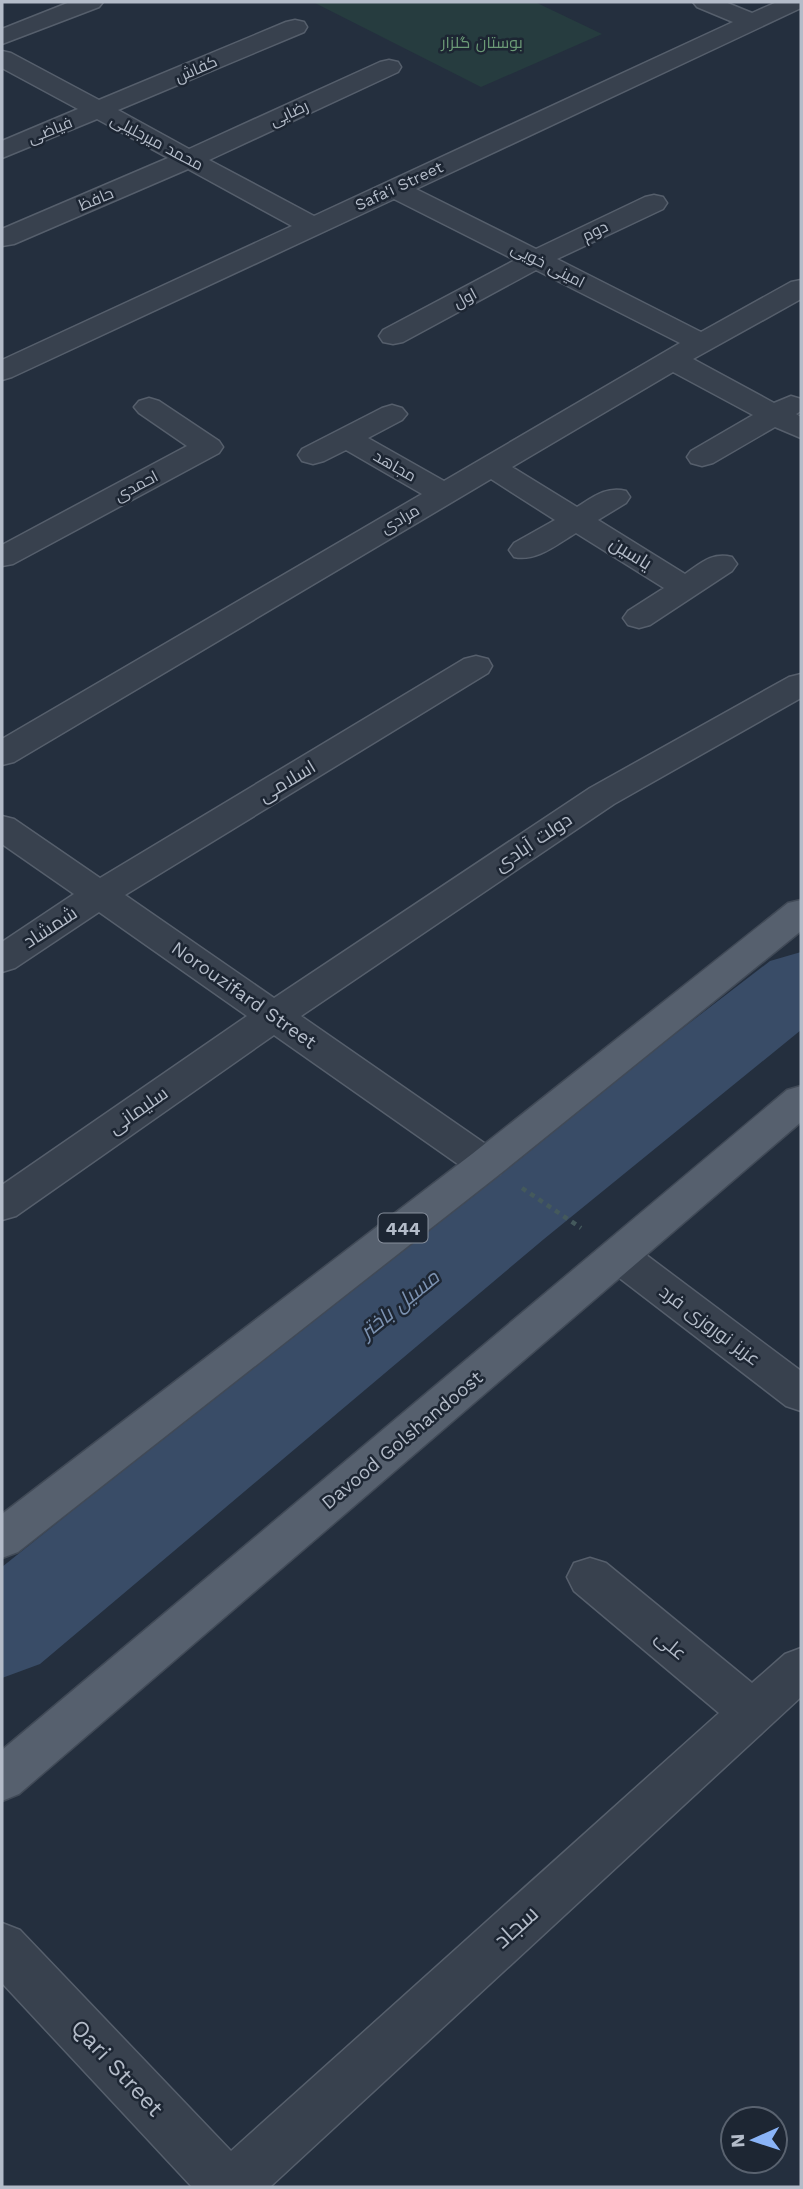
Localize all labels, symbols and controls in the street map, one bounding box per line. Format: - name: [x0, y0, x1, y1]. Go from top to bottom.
- park label: بوستان گلزار: [440, 33, 523, 53]
- street label: کفاش: [172, 52, 221, 87]
- street label: رضایی: [267, 96, 312, 131]
- street label: محمد میرجلیلی: [107, 110, 207, 175]
- street label: فیاضی: [25, 112, 75, 148]
- street label: Safa'i Street: [352, 157, 446, 215]
- street label: حافظ: [76, 183, 116, 215]
- street label: دوم: [579, 217, 612, 247]
- street label: امینی خویی: [508, 238, 588, 293]
- street label: اول: [450, 284, 480, 313]
- street label: مجاهد: [370, 446, 420, 486]
- street label: احمدی: [111, 467, 162, 506]
- street label: مرادی: [377, 500, 423, 538]
- street label: یاسین: [606, 531, 656, 575]
- street label: اسلامی: [254, 755, 320, 807]
- street label: دولت آبادی: [490, 808, 576, 876]
- street label: شمشاد: [19, 901, 81, 953]
- street label: Norouzifard Street: [167, 936, 321, 1054]
- street label: سلیمانی: [104, 1081, 172, 1139]
- road number: 444: [378, 1213, 428, 1242]
- water label: مسیل باختر: [352, 1264, 445, 1346]
- street label: عزیز نوروزی فرد: [655, 1280, 765, 1370]
- street label: Davood Golshandoost: [317, 1366, 487, 1514]
- street label: علی: [651, 1625, 691, 1665]
- street label: سجاد: [488, 1900, 544, 1954]
- street label: Qari Street: [65, 2014, 169, 2122]
- north arrow: [719, 2105, 789, 2175]
- text: N: [726, 2133, 749, 2149]

